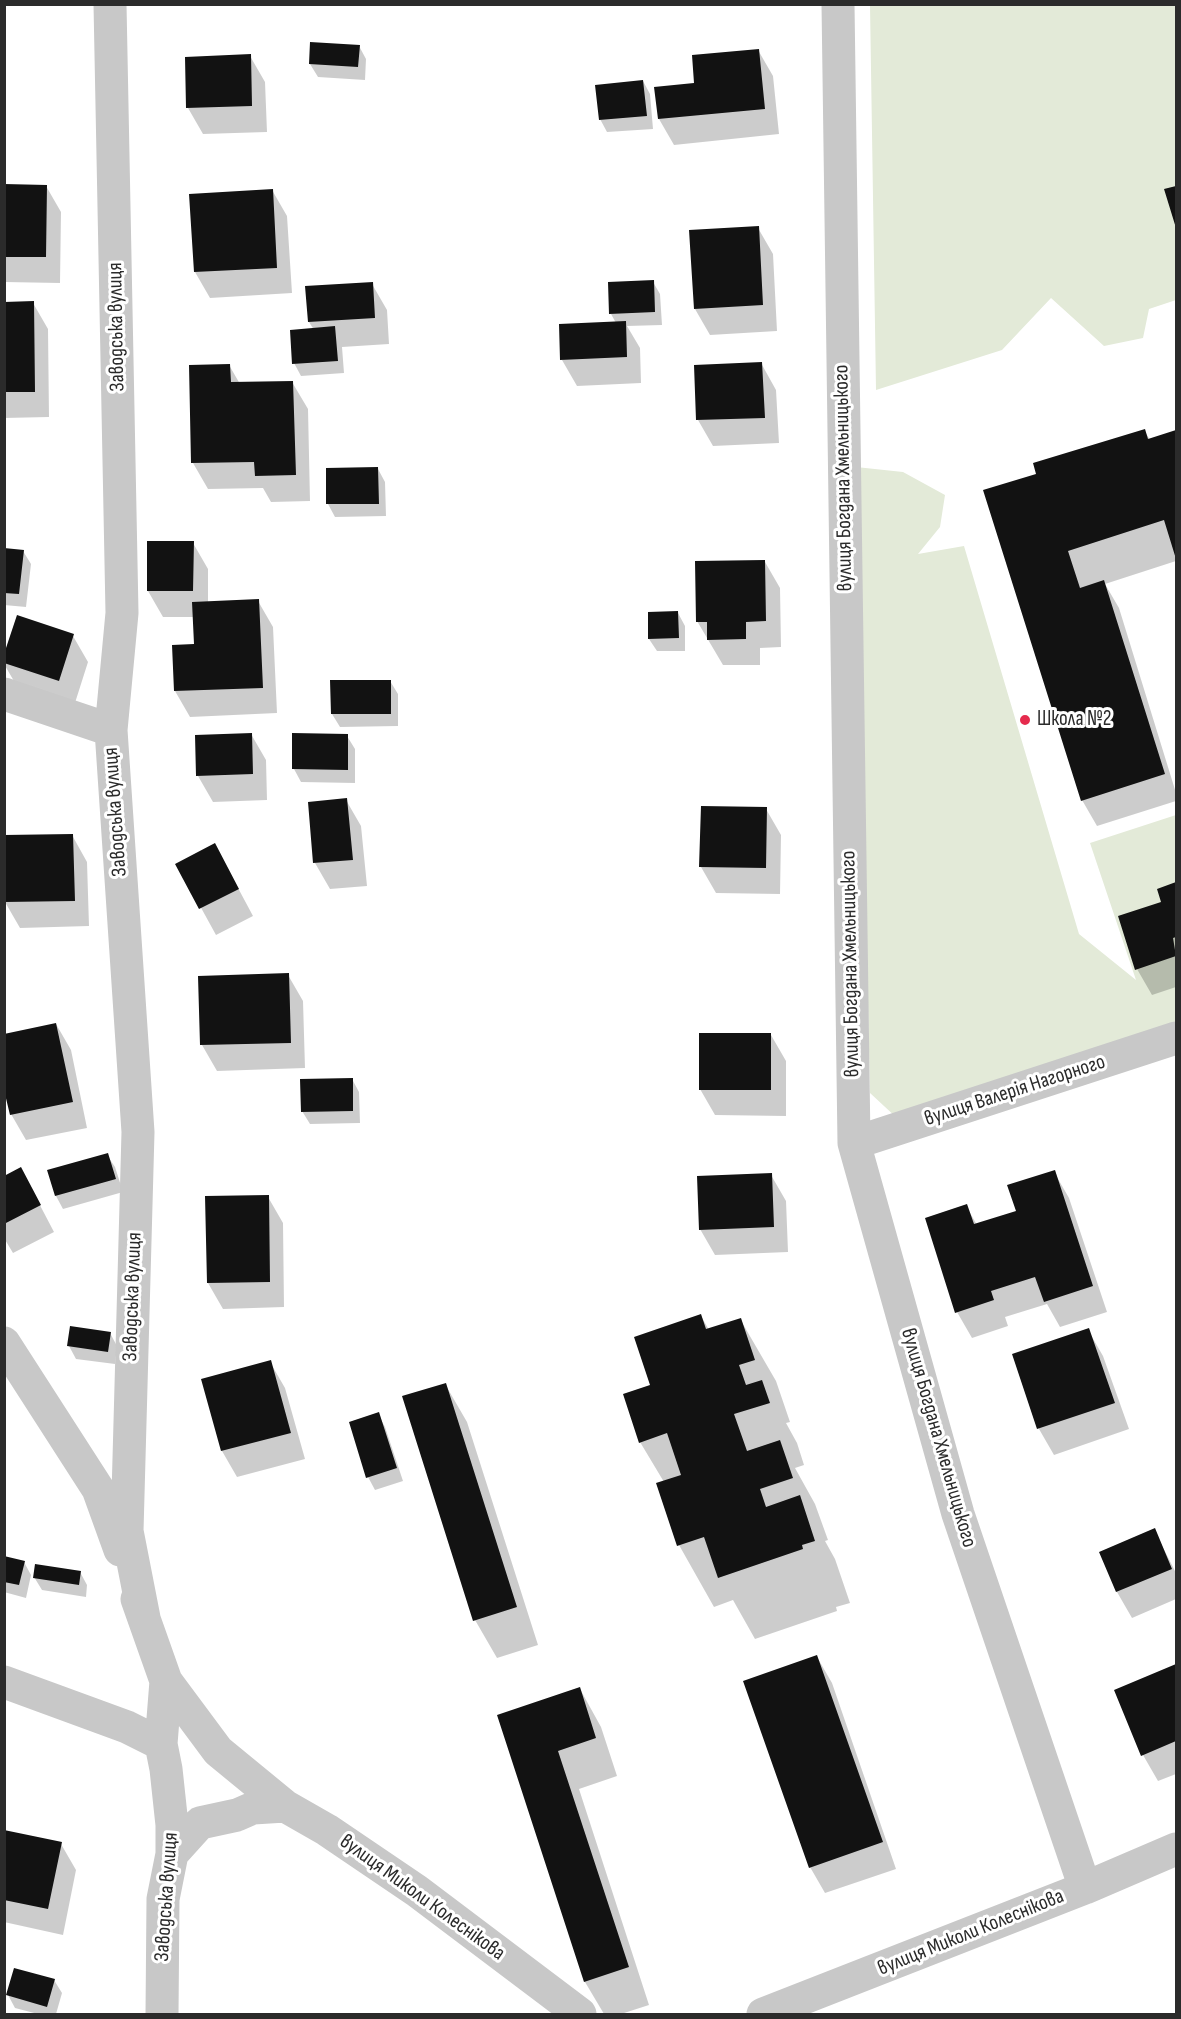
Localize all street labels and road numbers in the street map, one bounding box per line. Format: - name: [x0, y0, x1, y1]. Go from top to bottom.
- street label: Заводська вулиця: [103, 262, 131, 392]
- street label: вулиця Богдана Хмельницького: [829, 365, 859, 591]
- street label: Заводська вулиця: [99, 747, 133, 877]
- street label: вулиця Богдана Хмельницького: [836, 851, 866, 1077]
- street label: вулиця Валерія Нагорного: [921, 1050, 1109, 1132]
- street label: Заводська вулиця: [118, 1232, 148, 1362]
- street label: вулиця Богдана Хмельницького: [895, 1326, 981, 1550]
- street label: вулиця Миколи Колеснікова: [334, 1830, 510, 1966]
- street label: Заводська вулиця: [150, 1832, 184, 1962]
- street label: вулиця Миколи Колеснікова: [874, 1884, 1068, 1982]

